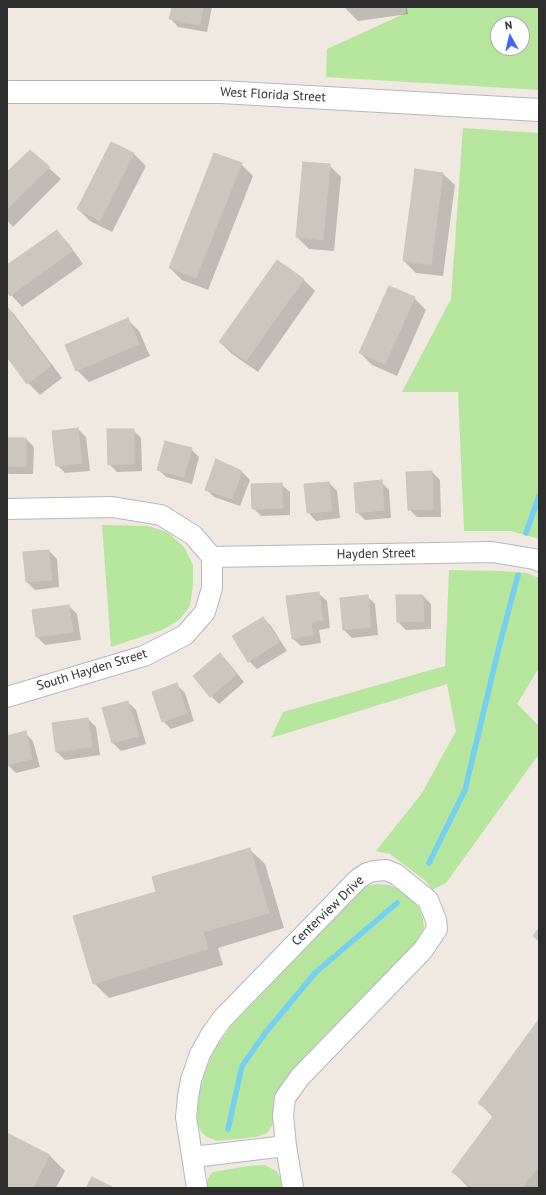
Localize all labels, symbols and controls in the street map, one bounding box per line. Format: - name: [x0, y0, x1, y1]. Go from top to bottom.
- north arrow: [490, 16, 530, 56]
- text: N: [504, 18, 513, 33]
- street label: West Florida Street: [220, 84, 326, 106]
- street label: Hayden Street: [337, 546, 415, 562]
- street label: South Hayden Street: [35, 646, 149, 694]
- street label: Centerview Drive: [289, 873, 367, 949]

